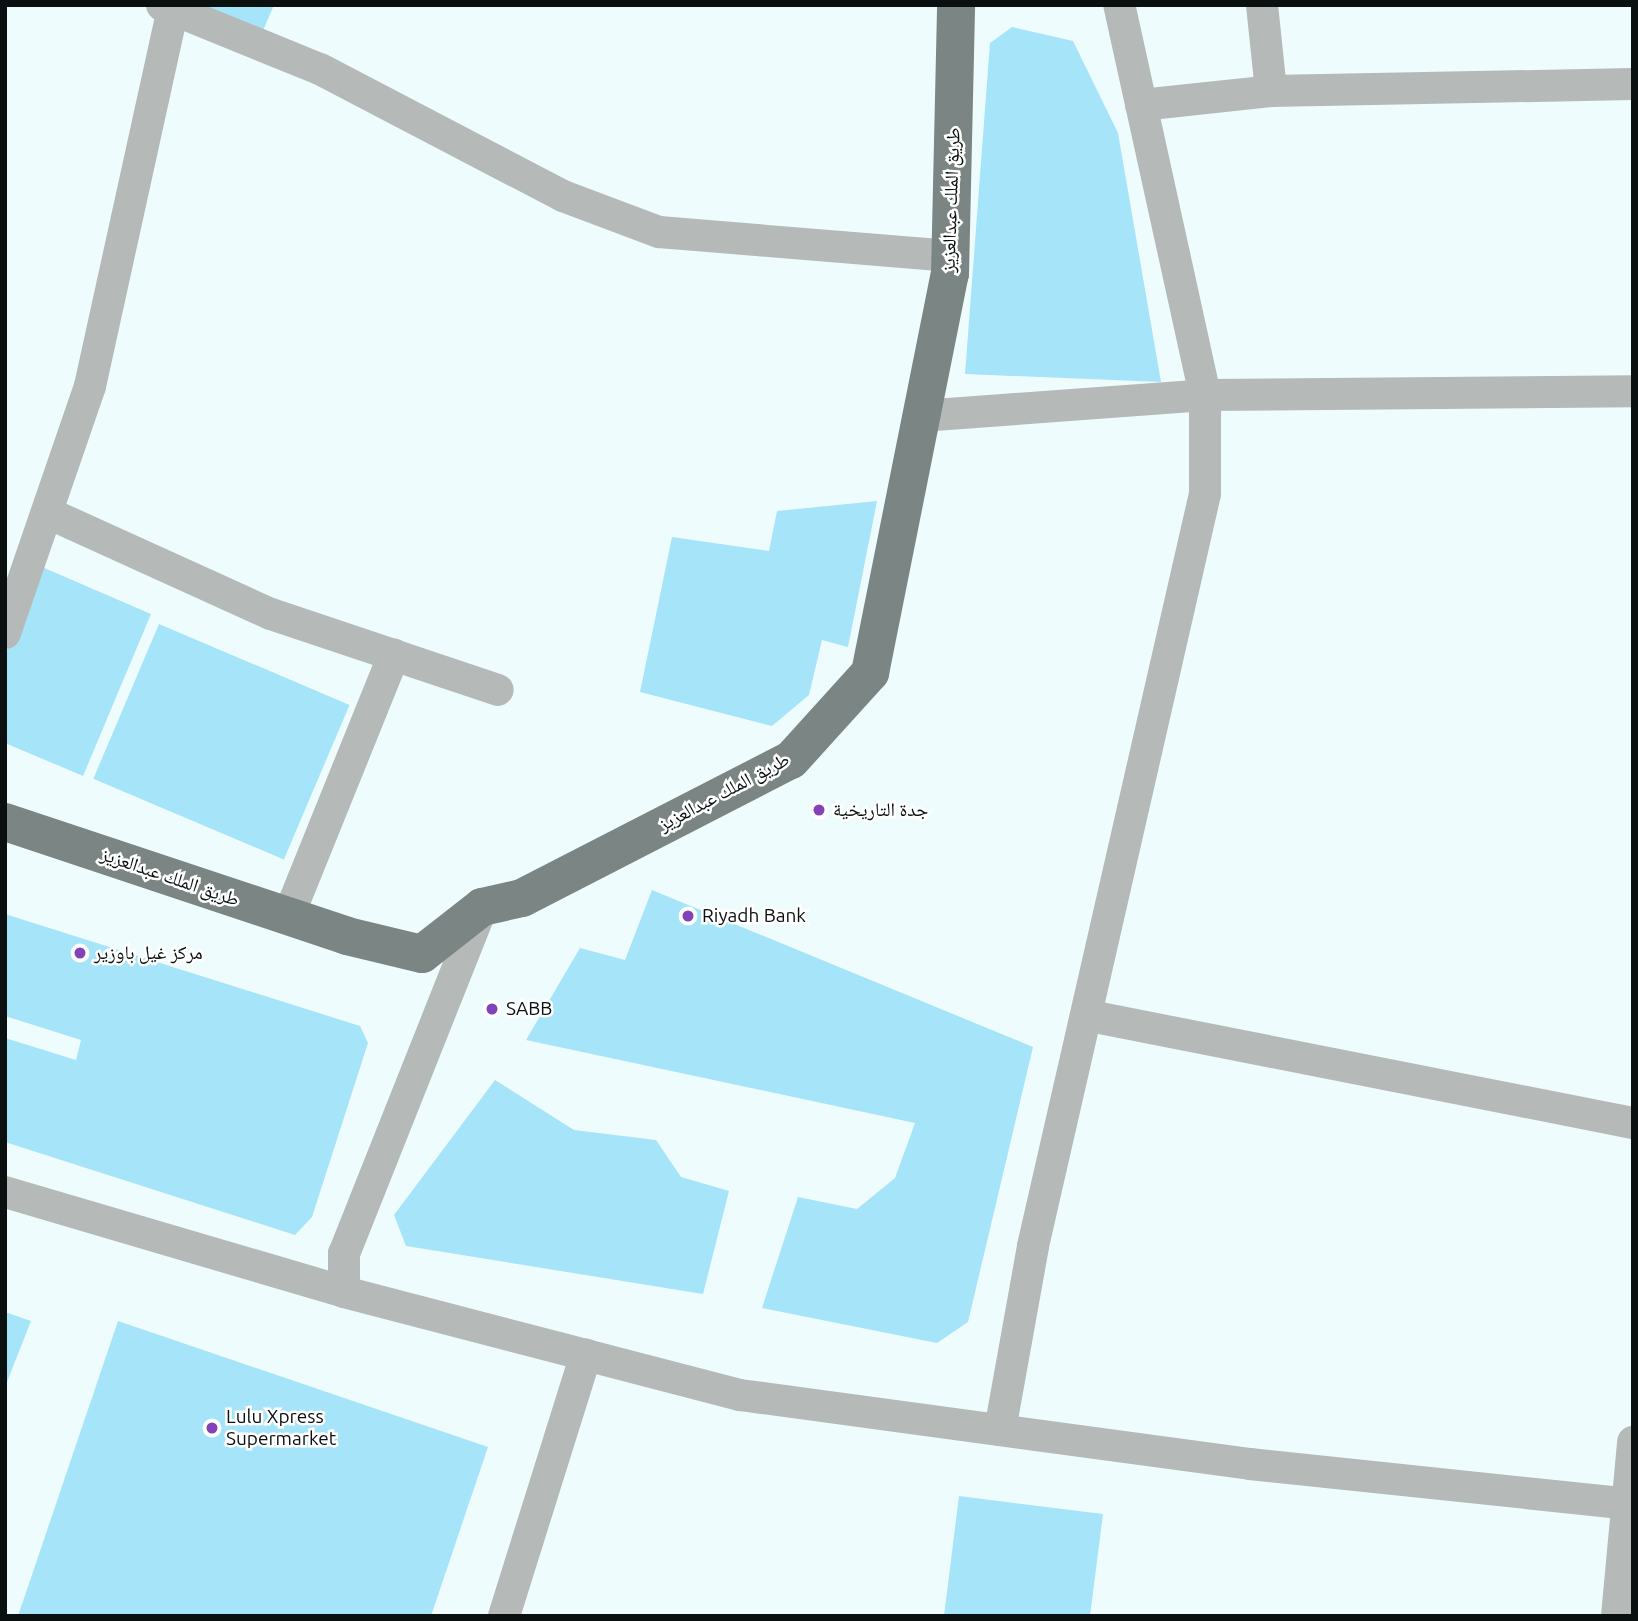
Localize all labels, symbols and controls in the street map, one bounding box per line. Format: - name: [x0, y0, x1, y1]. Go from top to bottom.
- street label: طريق الملك عبدالعزيز: [937, 127, 965, 273]
- street label: طريق الملك عبدالعزيز: [655, 748, 793, 836]
- place label: جدة التاريخية: [833, 799, 928, 821]
- marker: جدة التاريخية: [811, 802, 827, 818]
- street label: طريق الملك عبدالعزيز: [98, 843, 242, 911]
- place label: Riyadh Bank: [702, 905, 806, 927]
- marker: Riyadh Bank: [680, 908, 696, 924]
- place label: مركز غيل باوزير: [94, 942, 203, 964]
- marker: مركز غيل باوزير: [72, 945, 88, 961]
- place label: SABB: [506, 998, 552, 1020]
- marker: SABB: [484, 1001, 500, 1017]
- place label: Lulu Xpress Supermarket: [226, 1406, 336, 1450]
- marker: Lulu Xpress Supermarket: [204, 1420, 220, 1436]

